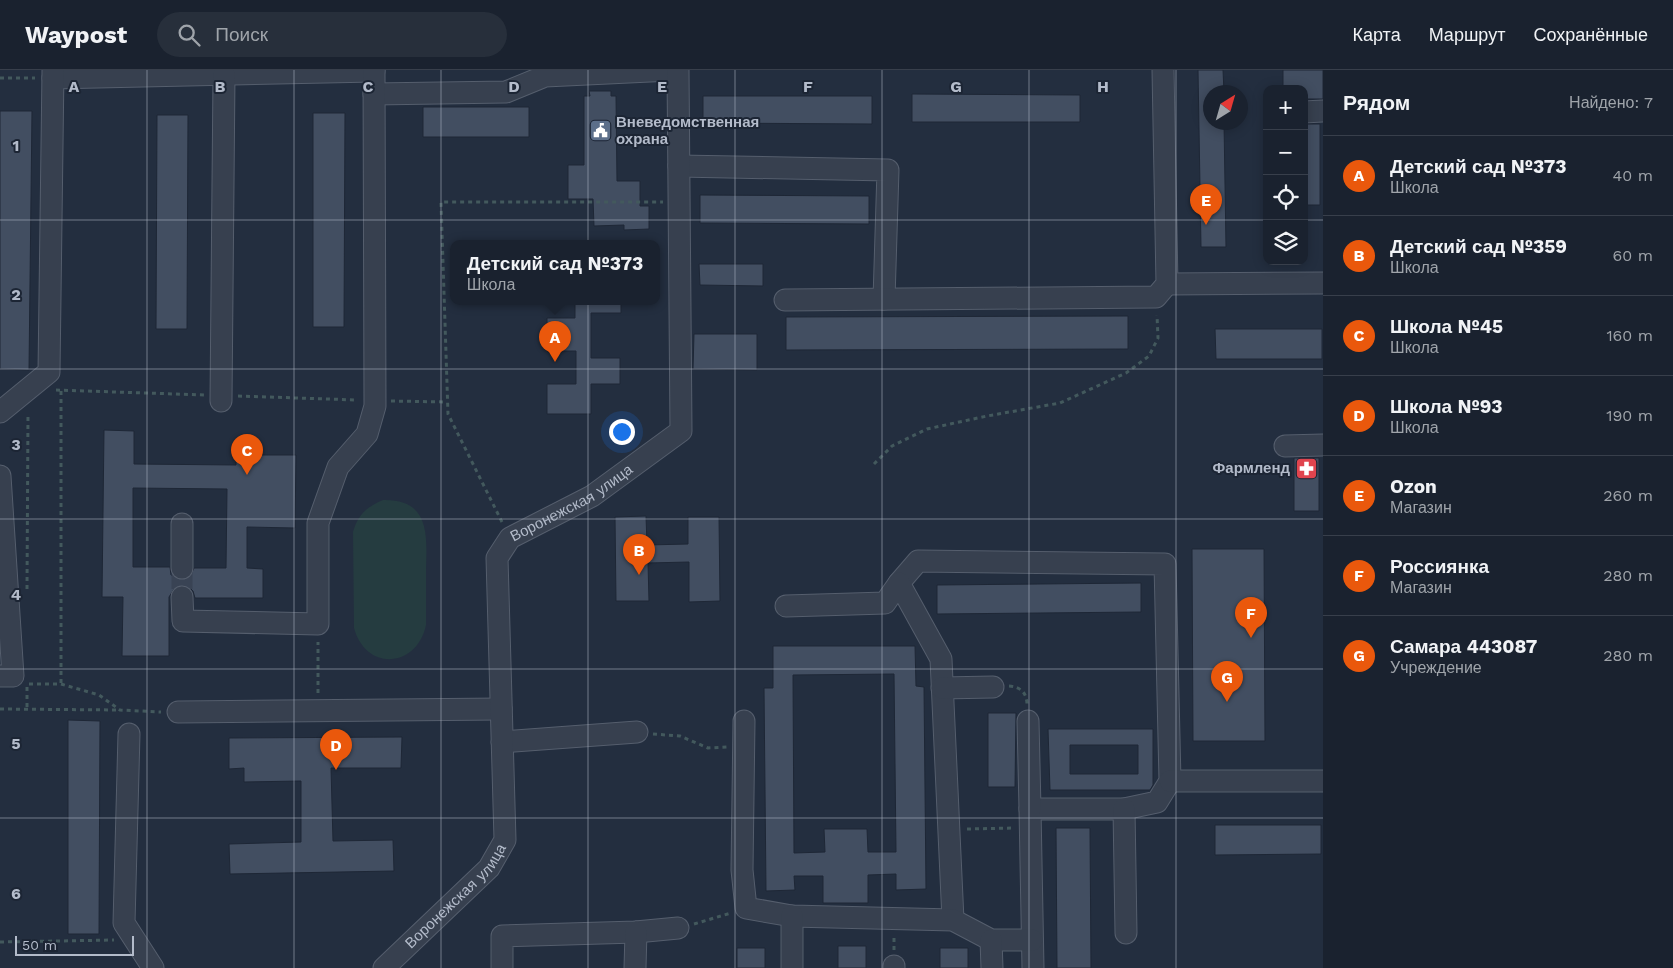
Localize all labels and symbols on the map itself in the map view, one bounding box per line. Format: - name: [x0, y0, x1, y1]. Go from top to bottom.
- text: A: [69, 77, 80, 96]
- text: B: [215, 77, 226, 96]
- text: C: [363, 77, 374, 96]
- text: D: [508, 77, 520, 96]
- text: E: [657, 77, 667, 96]
- text: F: [803, 77, 813, 96]
- text: G: [950, 77, 962, 96]
- text: H: [1097, 77, 1109, 96]
- north arrow: [1203, 85, 1248, 130]
- place label: Вневедомственная охрана: [616, 113, 759, 148]
- public building icon: Вневедомственная охрана: [588, 119, 612, 143]
- text: 1: [13, 136, 19, 155]
- pin: E: [1190, 184, 1222, 225]
- text: 2: [11, 285, 21, 304]
- pin: A: [539, 321, 571, 362]
- your location: [609, 419, 635, 445]
- pin: C: [231, 434, 263, 475]
- text: 3: [11, 435, 21, 454]
- pharmacy icon: Фармленд: [1294, 456, 1318, 480]
- place label: Фармленд: [1213, 459, 1290, 477]
- street label: Воронежская улица: [507, 460, 637, 545]
- pin: B: [623, 534, 655, 575]
- text: 4: [11, 585, 21, 604]
- pin: F: [1235, 597, 1267, 638]
- pin: G: [1211, 661, 1243, 702]
- pin: D: [320, 729, 352, 770]
- text: 5: [11, 734, 21, 753]
- street label: Воронежская улица: [401, 840, 510, 952]
- text: 6: [11, 884, 21, 903]
- scale bar: [15, 933, 134, 956]

